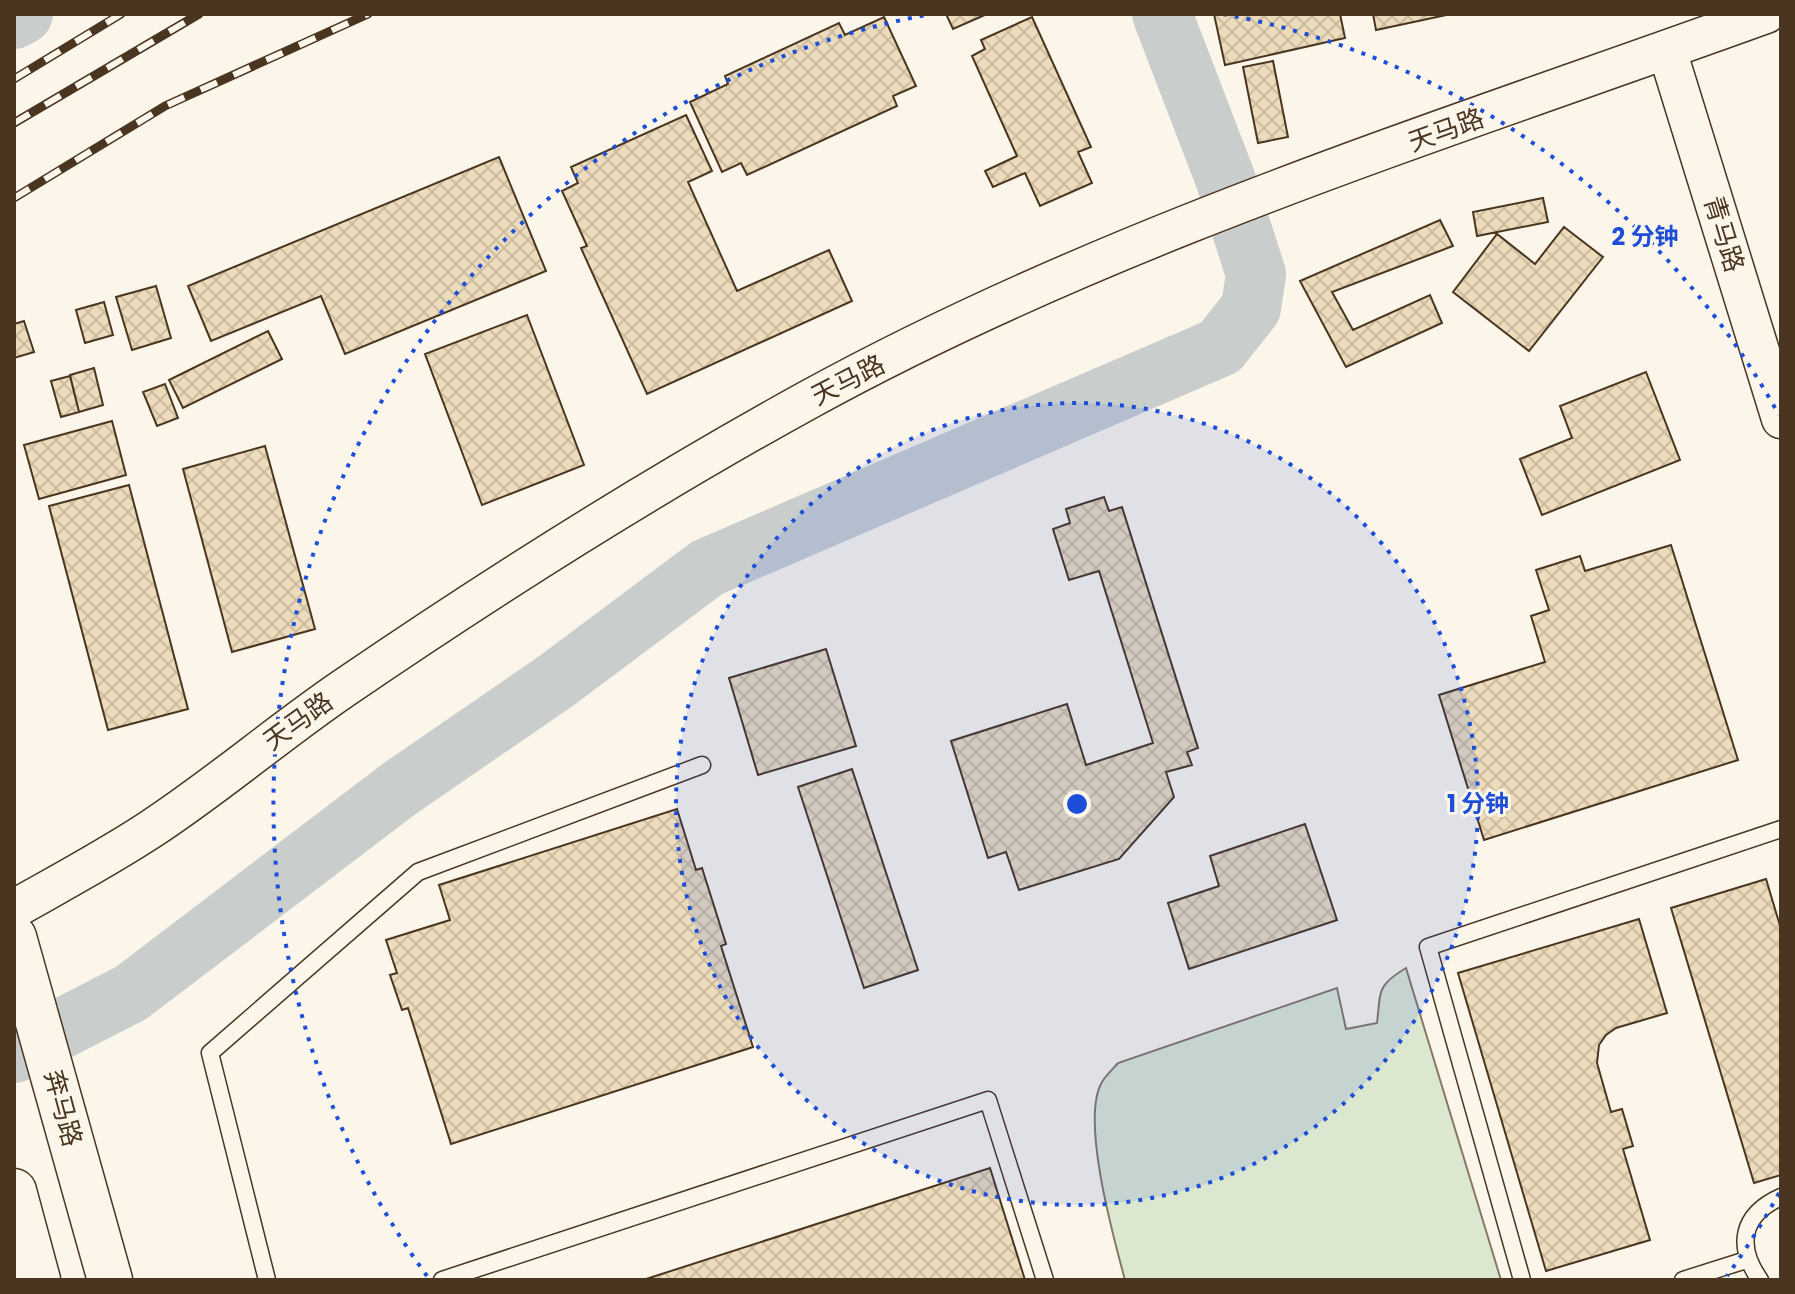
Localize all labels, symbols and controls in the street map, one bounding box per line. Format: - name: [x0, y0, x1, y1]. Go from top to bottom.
- street label: 天马路: [1403, 100, 1489, 160]
- street label: 青马路: [1695, 191, 1753, 277]
- text: 2 分钟: [1612, 220, 1678, 253]
- street label: 天马路: [805, 346, 891, 414]
- street label: 天马路: [256, 684, 340, 758]
- text: 1 分钟: [1447, 787, 1509, 820]
- centre of rings: [1063, 790, 1091, 818]
- street label: 奔马路: [36, 1066, 90, 1150]

